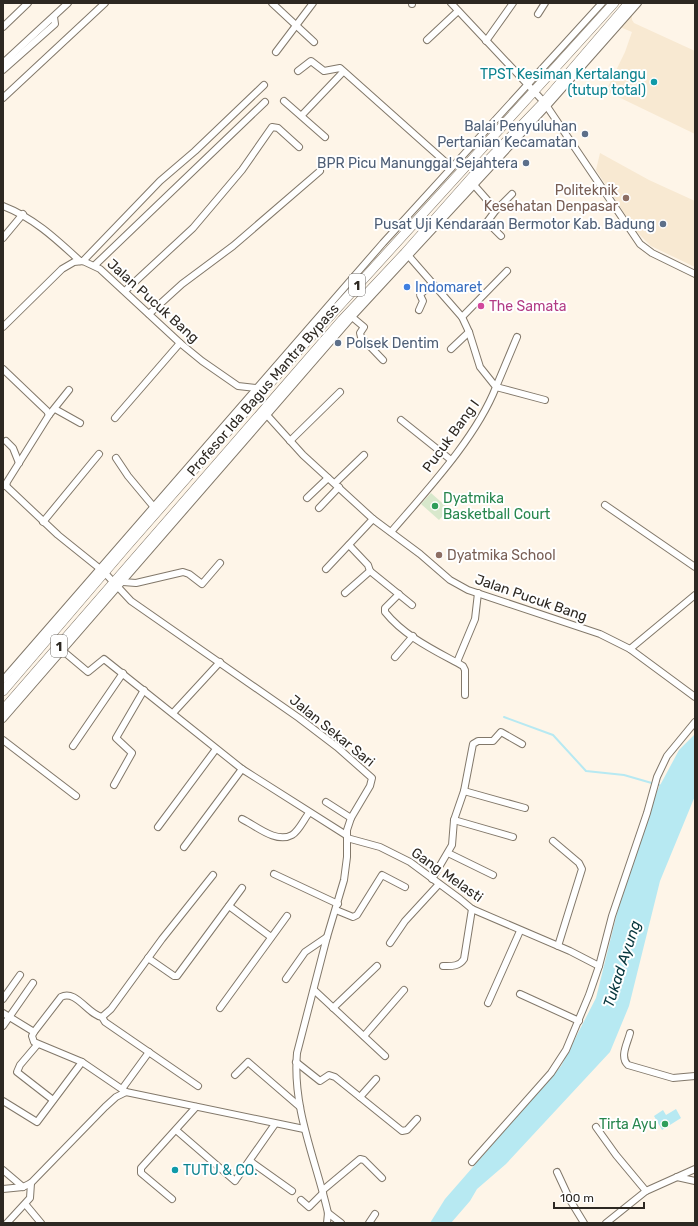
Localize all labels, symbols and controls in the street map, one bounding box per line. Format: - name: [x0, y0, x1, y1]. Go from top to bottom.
- place label: TPST Kesiman Kertalangu (tutup total): [480, 66, 646, 99]
- marker: TPST Kesiman Kertalangu (tutup total): [649, 77, 659, 87]
- place label: Balai Penyuluhan Pertanian Kecamatan: [437, 118, 577, 151]
- marker: Balai Penyuluhan Pertanian Kecamatan: [580, 129, 590, 139]
- place label: BPR Picu Manunggal Sejahtera: [317, 155, 518, 172]
- marker: BPR Picu Manunggal Sejahtera: [521, 158, 531, 168]
- place label: Politeknik Kesehatan Denpasar: [484, 182, 619, 215]
- marker: Politeknik Kesehatan Denpasar: [621, 193, 631, 203]
- place label: Pusat Uji Kendaraan Bermotor Kab. Badung: [374, 216, 655, 233]
- marker: Pusat Uji Kendaraan Bermotor Kab. Badung: [658, 219, 668, 229]
- street label: Jalan Pucuk Bang: [104, 255, 202, 347]
- road number: 1: [349, 274, 365, 296]
- place label: Indomaret: [415, 279, 483, 296]
- marker: Indomaret: [402, 282, 412, 292]
- place label: The Samata: [489, 298, 566, 315]
- street label: Profesor Ida Bagus Mantra Bypass: [183, 300, 343, 480]
- marker: The Samata: [476, 301, 486, 311]
- place label: Polsek Dentim: [346, 335, 439, 352]
- marker: Polsek Dentim: [333, 338, 343, 348]
- street label: Pucuk Bang I: [419, 397, 483, 475]
- place label: Dyatmika Basketball Court: [443, 490, 551, 523]
- marker: Dyatmika Basketball Court: [430, 501, 440, 511]
- place label: Dyatmika School: [447, 547, 556, 564]
- marker: Dyatmika School: [434, 550, 444, 560]
- street label: Jalan Pucuk Bang: [473, 571, 589, 625]
- road number: 1: [51, 635, 67, 657]
- street label: Jalan Sekar Sari: [286, 692, 378, 770]
- street label: Gang Melasti: [408, 844, 486, 906]
- water label: Tukad Ayung: [599, 918, 645, 1010]
- place label: Tirta Ayu: [599, 1116, 657, 1133]
- marker: Tirta Ayu: [660, 1119, 670, 1129]
- place label: TUTU & CO.: [183, 1162, 258, 1179]
- marker: TUTU & CO.: [170, 1165, 180, 1175]
- scale bar: [554, 1184, 644, 1210]
- text: 100 m: [560, 1191, 594, 1205]

